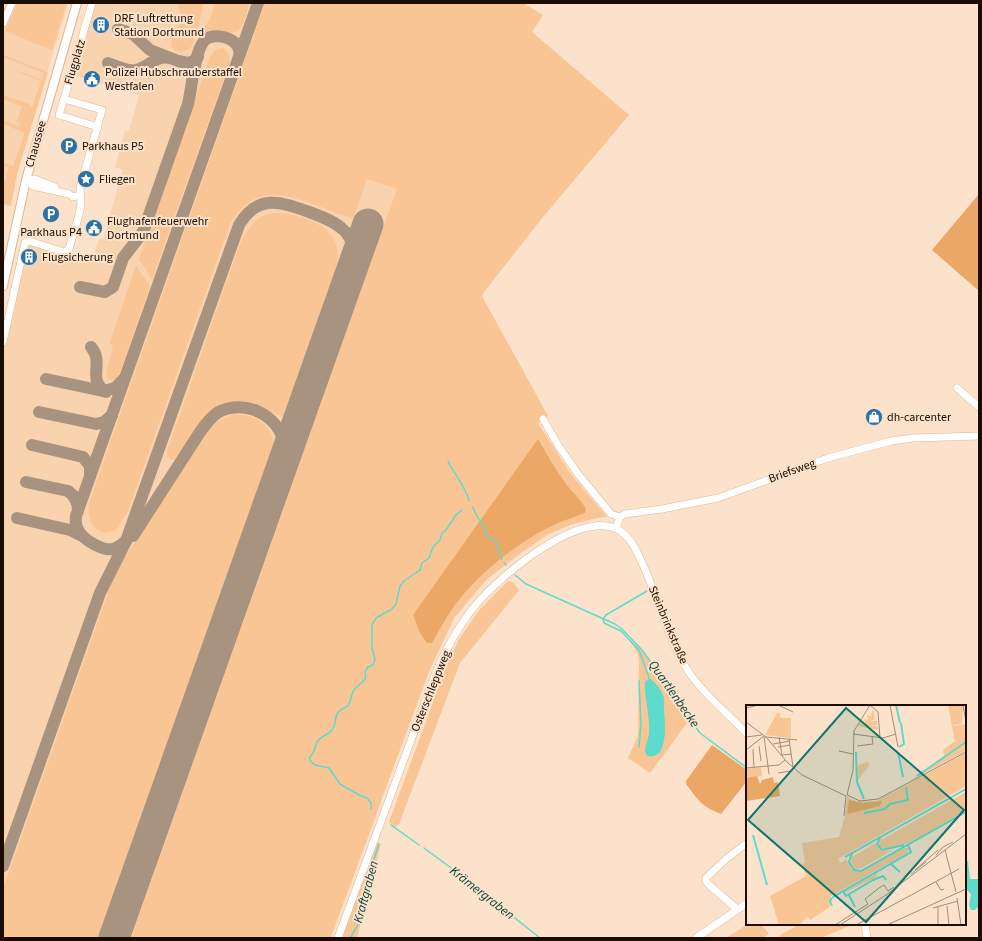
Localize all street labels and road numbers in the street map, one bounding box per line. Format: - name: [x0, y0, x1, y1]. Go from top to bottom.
- street label: Flugplatz: [60, 37, 90, 87]
- street label: Chaussee: [21, 119, 51, 169]
- street label: Briefsweg: [766, 455, 818, 487]
- street label: Steinbrinkstraße: [644, 583, 692, 667]
- street label: Osterschleppweg: [407, 648, 455, 734]

